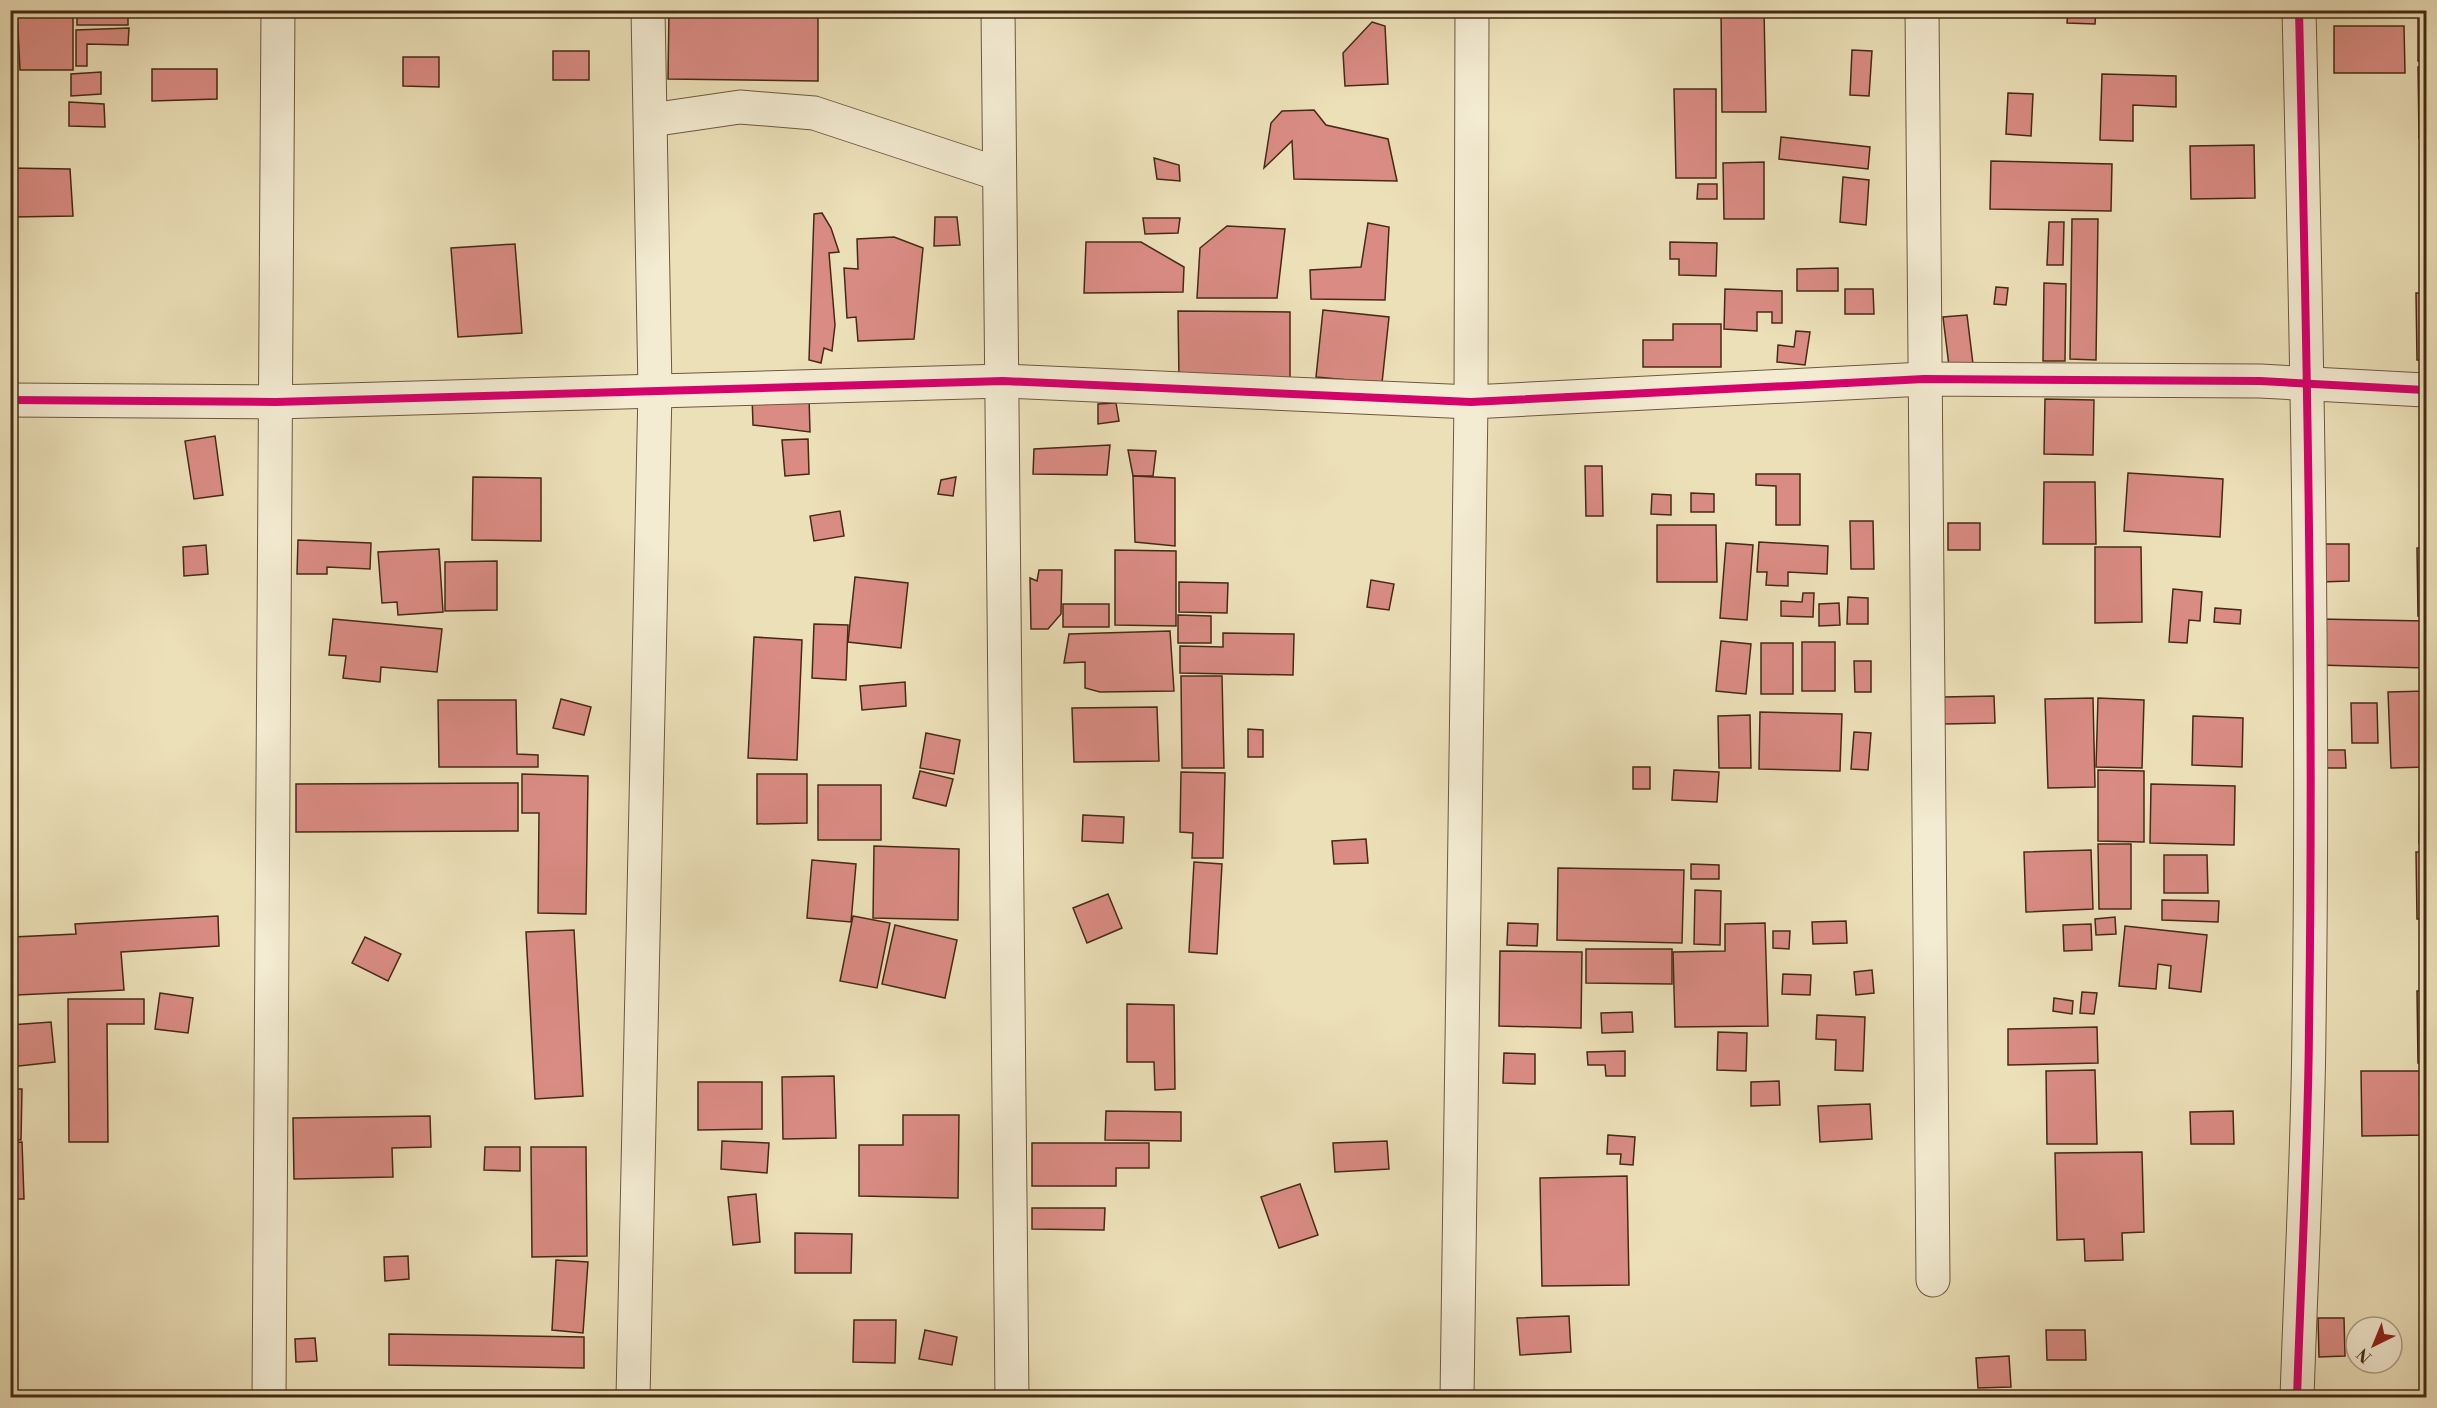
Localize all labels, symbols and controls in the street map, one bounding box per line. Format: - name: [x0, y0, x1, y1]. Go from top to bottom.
- north arrow: [2344, 1315, 2404, 1375]
- text: N: [2353, 1343, 2376, 1367]

